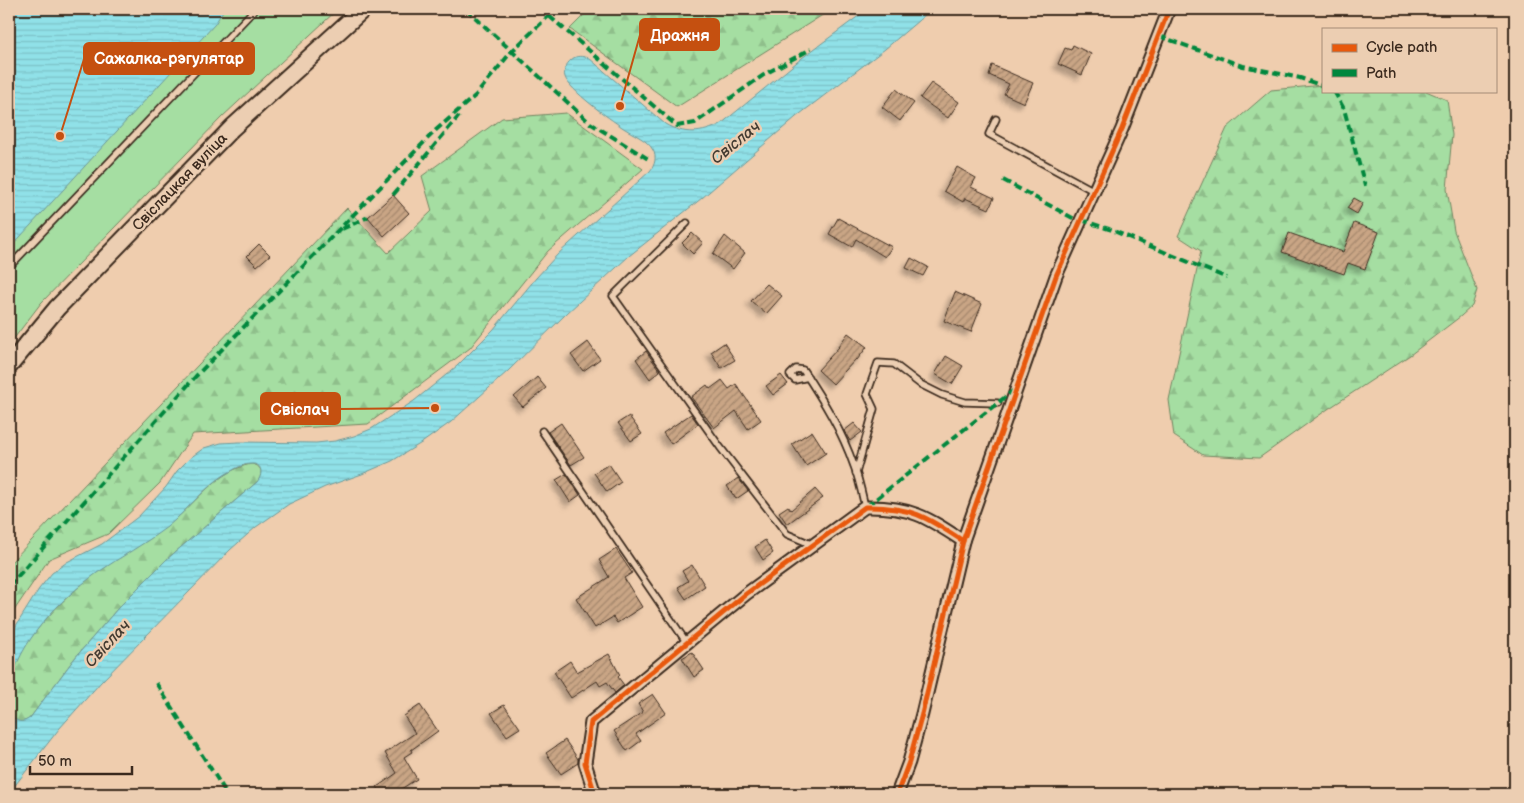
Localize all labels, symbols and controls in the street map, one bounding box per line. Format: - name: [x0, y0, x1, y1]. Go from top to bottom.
- callout: Дражня: [640, 19, 719, 50]
- text: Дражня: [650, 27, 710, 46]
- legend: [1322, 28, 1496, 92]
- text: Cycle path: [1366, 38, 1437, 57]
- callout: Сажалка-рэгулятар: [84, 43, 254, 74]
- text: Сажалка-рэгулятар: [94, 50, 245, 69]
- text: Path: [1366, 64, 1396, 83]
- water label: Свіслач: [708, 117, 764, 169]
- street label: Свіслацкая вуліца: [128, 129, 232, 235]
- callout: Свіслач: [261, 393, 340, 424]
- text: Свіслач: [271, 401, 329, 420]
- water label: Свіслач: [81, 616, 135, 672]
- scale bar: [30, 743, 132, 775]
- text: 50 m: [38, 752, 72, 771]

